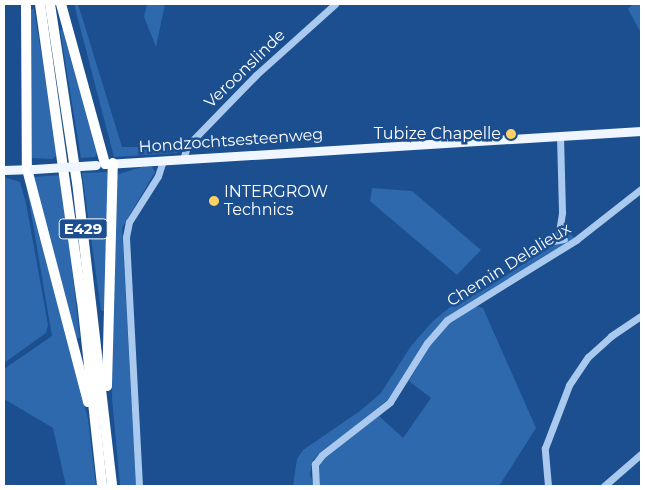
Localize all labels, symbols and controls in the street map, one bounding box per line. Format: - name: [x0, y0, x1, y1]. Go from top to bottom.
- street label: Veroonslinde: [201, 26, 289, 112]
- place label: Tubize Chapelle: [374, 124, 501, 144]
- street label: Hondzochtsesteenweg: [138, 125, 324, 157]
- marker: Tubize Chapelle: [505, 128, 517, 140]
- place label: INTERGROW Technics: [224, 182, 328, 220]
- marker: INTERGROW Technics: [208, 195, 220, 207]
- road number: E429: [58, 216, 108, 242]
- street label: Chemin Delalieux: [444, 219, 574, 311]

